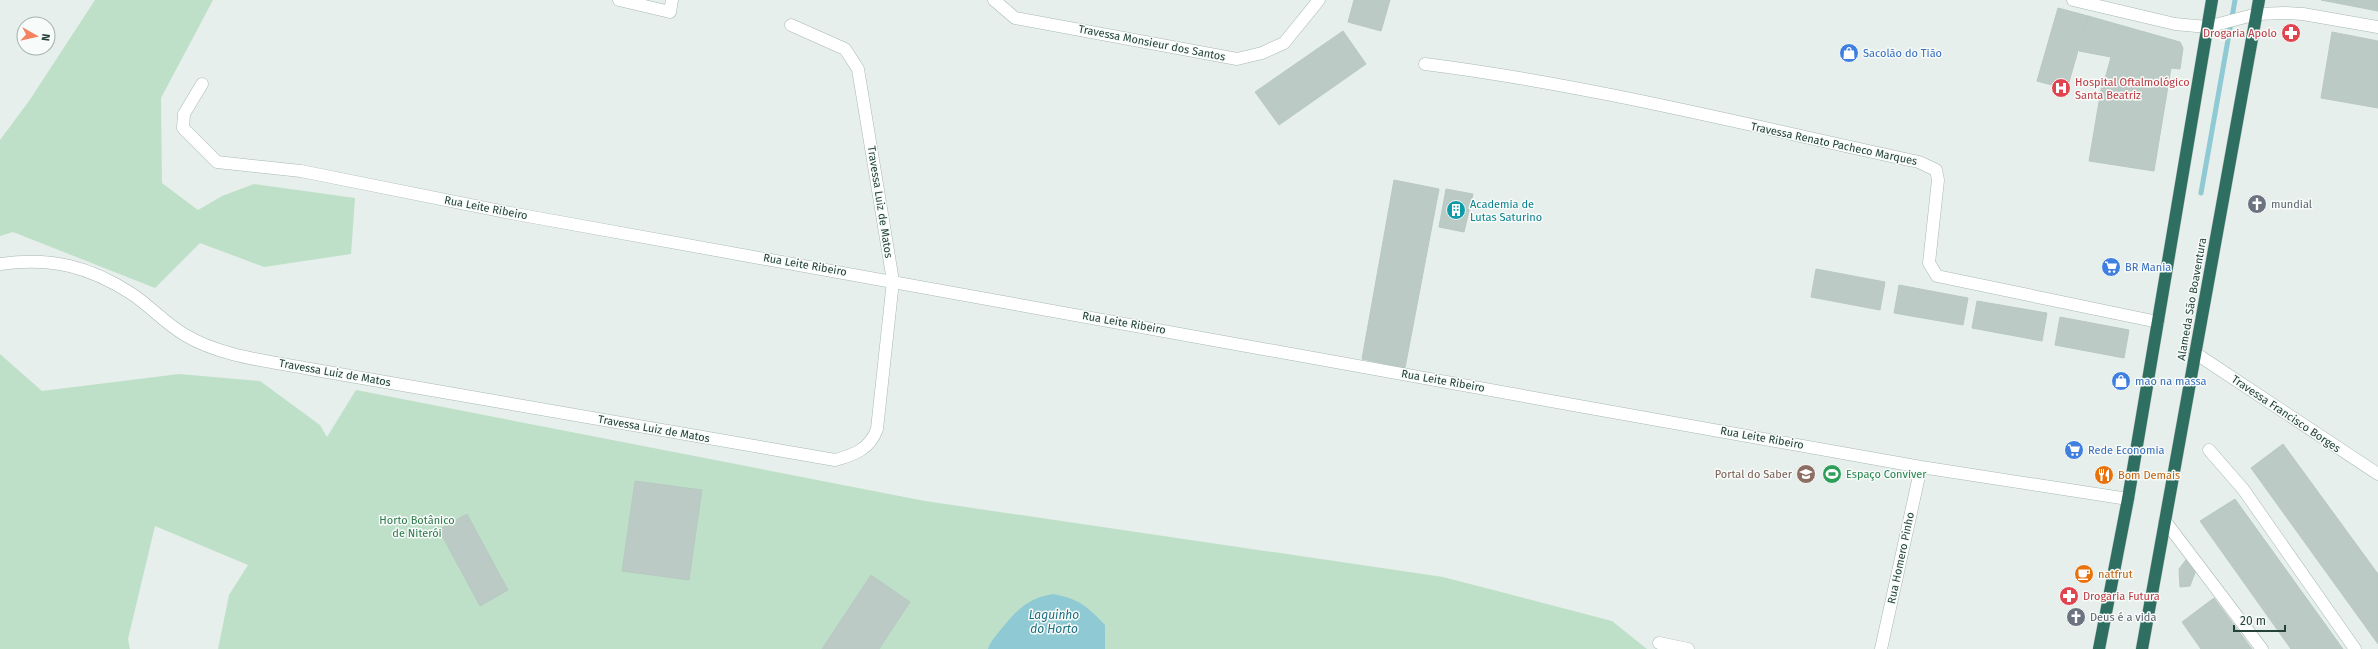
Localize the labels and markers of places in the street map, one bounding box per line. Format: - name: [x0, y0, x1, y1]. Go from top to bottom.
- pharmacy icon: Drogaria Apolo: [2280, 22, 2302, 44]
- place label: Drogaria Apolo: [2203, 27, 2277, 40]
- shop icon: Sacolão do Tião: [1838, 42, 1860, 64]
- place label: Sacolão do Tião: [1863, 47, 1942, 60]
- place label: Hospital Oftalmológico Santa Beatriz: [2075, 76, 2190, 102]
- hospital icon: Hospital Oftalmológico Santa Beatriz: [2050, 77, 2072, 99]
- church icon: mundial: [2246, 193, 2268, 215]
- place label: Academia de Lutas Saturino: [1470, 198, 1542, 224]
- place label: mundial: [2271, 198, 2312, 211]
- building icon: Academia de Lutas Saturino: [1445, 199, 1467, 221]
- supermarket icon: BR Mania: [2100, 256, 2122, 278]
- place label: BR Mania: [2125, 261, 2171, 274]
- shop icon: mao na massa: [2110, 370, 2132, 392]
- place label: mao na massa: [2135, 375, 2206, 388]
- supermarket icon: Rede Economia: [2063, 439, 2085, 461]
- place label: Rede Economia: [2088, 444, 2164, 457]
- school or university icon: Portal do Saber: [1795, 463, 1817, 485]
- sports icon: Espaço Conviver: [1821, 463, 1843, 485]
- restaurant icon: Bom Demais: [2093, 464, 2115, 486]
- place label: Portal do Saber: [1715, 468, 1793, 481]
- place label: Espaço Conviver: [1846, 468, 1927, 481]
- place label: Bom Demais: [2118, 469, 2180, 482]
- cafe icon: natfrut: [2073, 563, 2095, 585]
- place label: natfrut: [2098, 568, 2133, 581]
- pharmacy icon: Drogaria Futura: [2058, 585, 2080, 607]
- place label: Drogaria Futura: [2083, 590, 2160, 603]
- church icon: Deus é a vida: [2065, 606, 2087, 628]
- place label: Deus é a vida: [2090, 611, 2156, 624]

